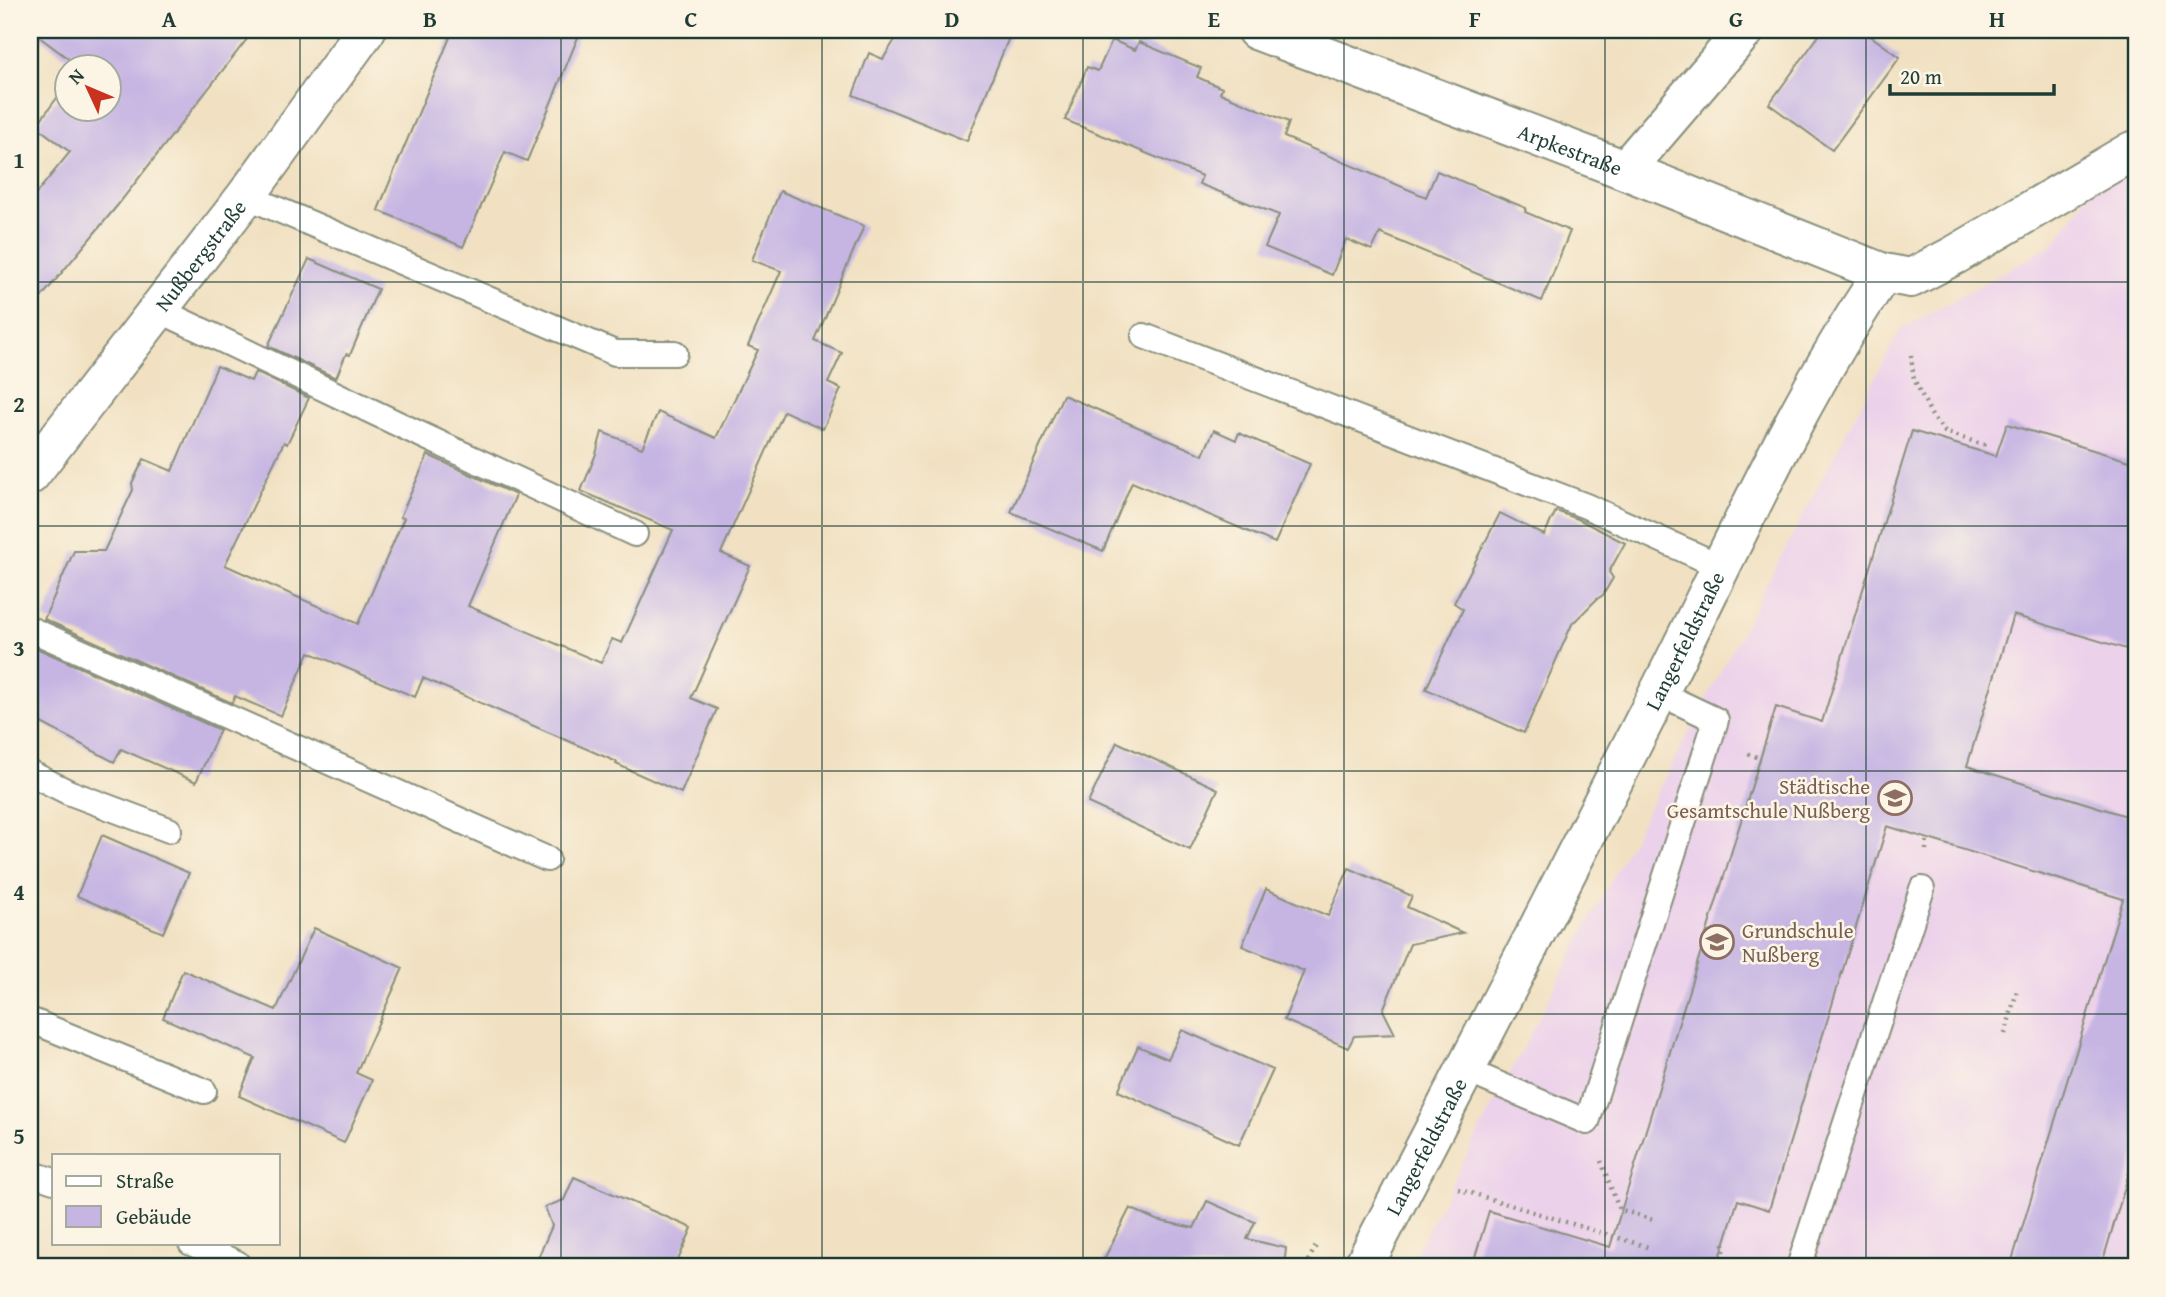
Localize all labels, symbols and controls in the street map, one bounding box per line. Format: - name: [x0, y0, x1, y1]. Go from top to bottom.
- text: A: [162, 2, 177, 35]
- text: B: [423, 2, 437, 35]
- text: C: [684, 2, 698, 35]
- text: D: [945, 2, 960, 35]
- text: E: [1208, 2, 1220, 35]
- text: F: [1469, 2, 1481, 35]
- text: G: [1729, 2, 1743, 35]
- text: H: [1989, 2, 2005, 35]
- north arrow: [52, 52, 122, 122]
- scale bar: [1890, 52, 2054, 96]
- text: 20 m: [1900, 61, 1942, 92]
- text: N: [61, 62, 90, 90]
- street label: Arpkestraße: [1514, 115, 1627, 183]
- text: 1: [13, 143, 25, 176]
- street label: Nußbergstraße: [147, 193, 253, 317]
- text: 2: [13, 387, 25, 420]
- street label: Langerfeldstraße: [1637, 566, 1732, 715]
- text: 3: [13, 631, 25, 664]
- place label: Städtische Gesamtschule Nußberg: [1667, 771, 1871, 826]
- school or university icon: Städtische Gesamtschule Nußberg: [1876, 779, 1914, 817]
- text: 4: [13, 875, 25, 908]
- place label: Grundschule Nußberg: [1742, 915, 1854, 970]
- school or university icon: Grundschule Nußberg: [1698, 923, 1736, 961]
- street label: Langerfeldstraße: [1377, 1072, 1474, 1220]
- text: 5: [13, 1119, 25, 1152]
- legend: [52, 1154, 280, 1244]
- text: Straße: [116, 1165, 174, 1196]
- text: Gebäude: [116, 1201, 192, 1232]

